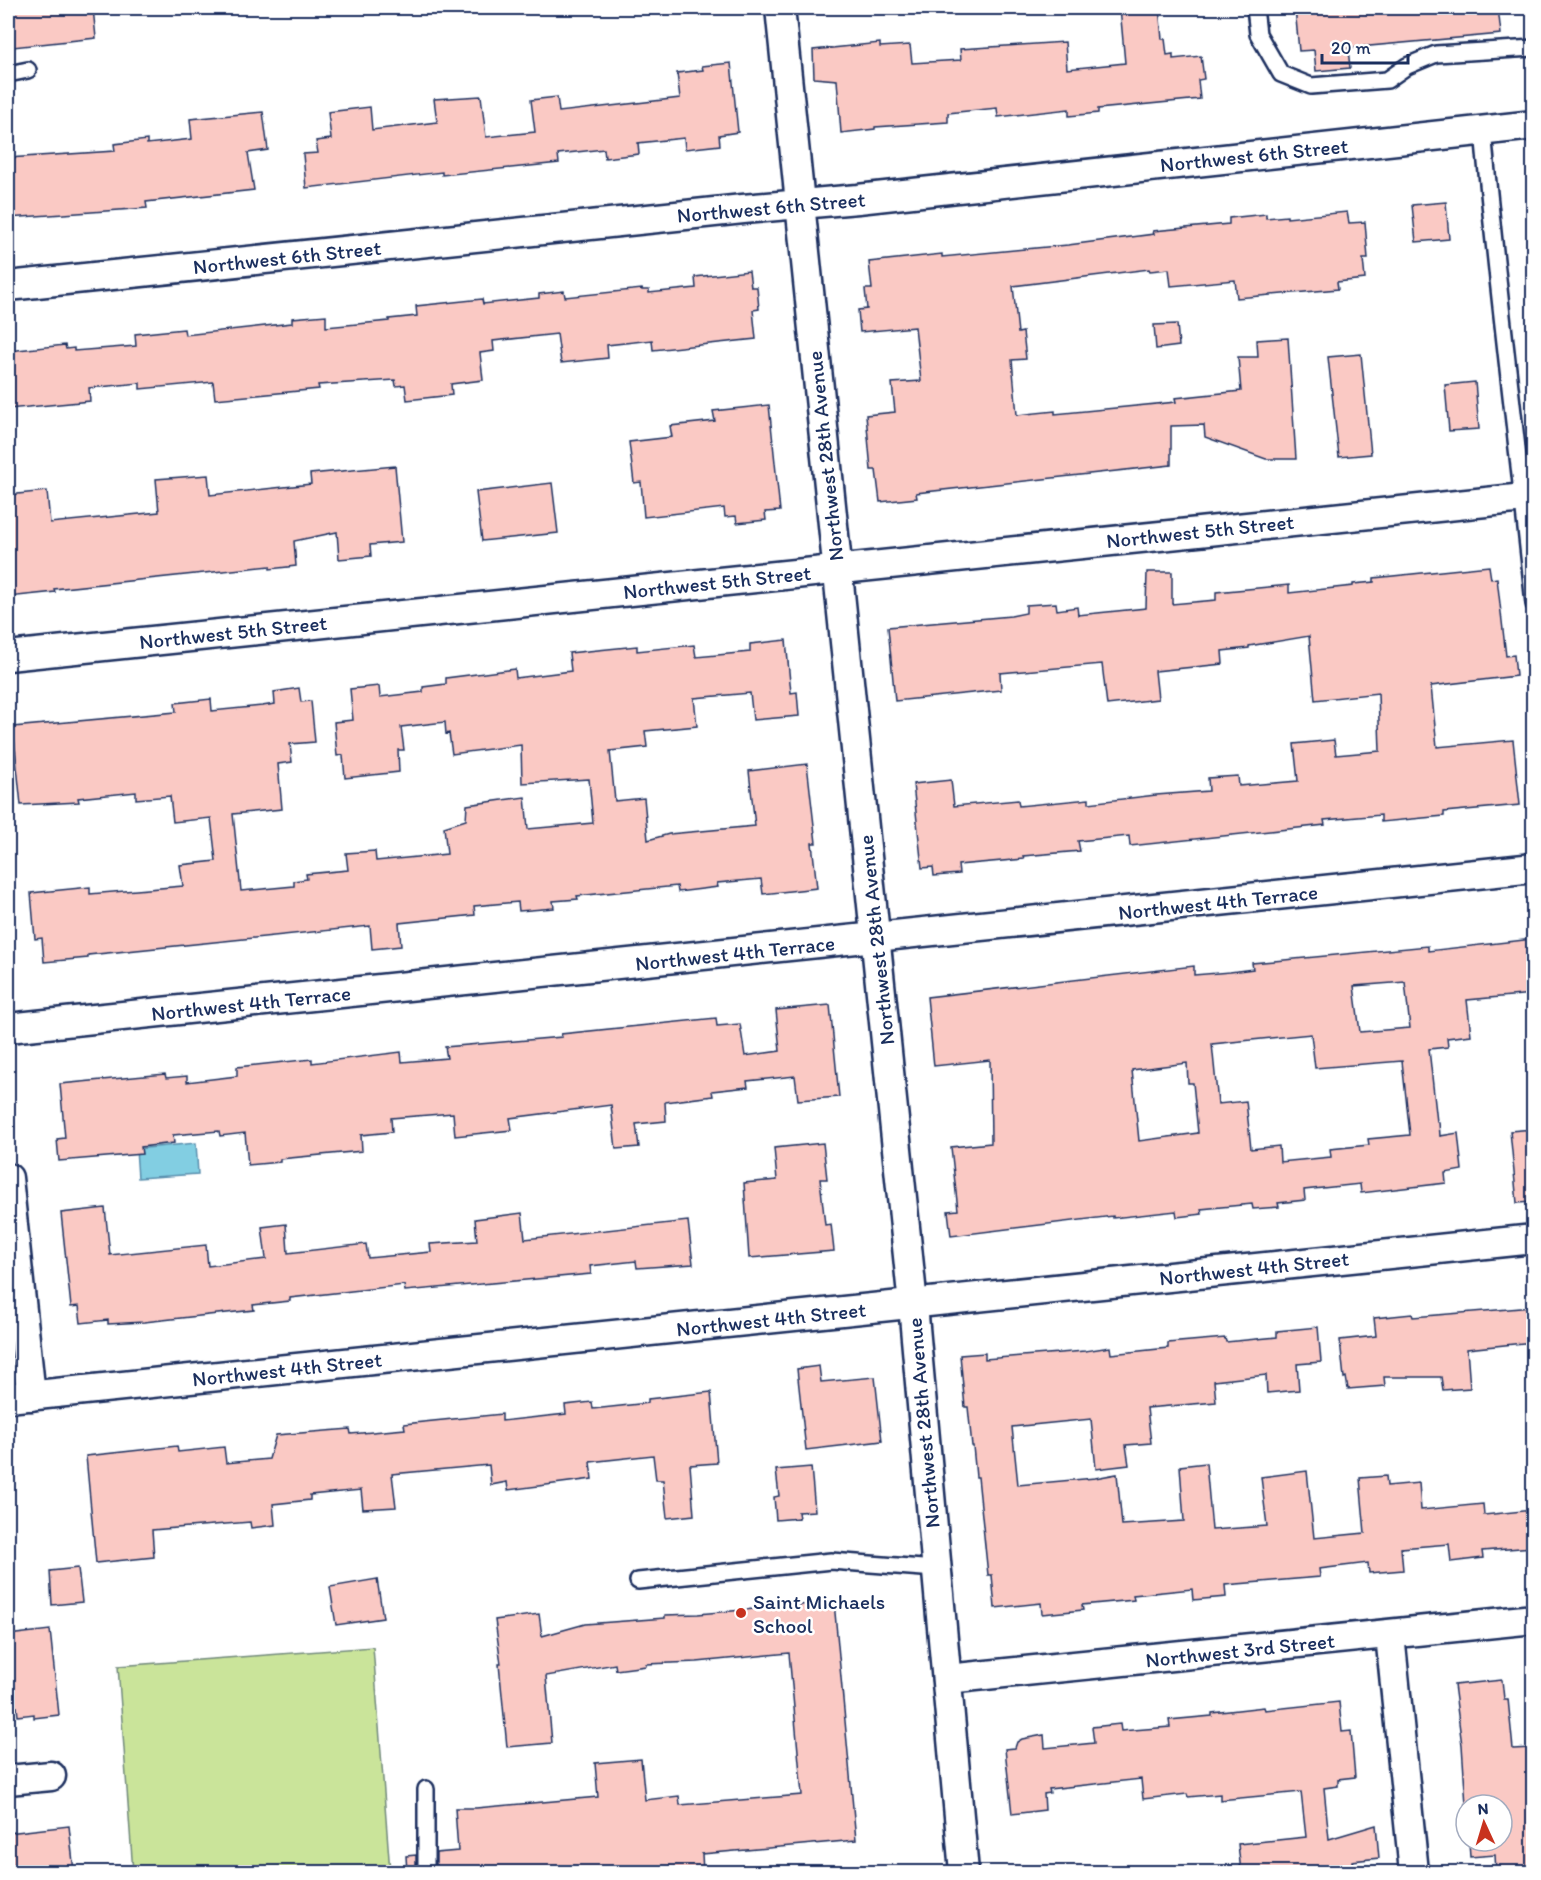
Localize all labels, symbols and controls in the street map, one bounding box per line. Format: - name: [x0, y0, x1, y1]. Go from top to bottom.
- scale bar: [1322, 27, 1408, 65]
- text: 20 m: [1331, 37, 1371, 59]
- street label: Northwest 6th Street: [1159, 133, 1349, 177]
- street label: Northwest 6th Street: [676, 186, 866, 228]
- street label: Northwest 6th Street: [192, 235, 382, 279]
- street label: Northwest 28th Avenue: [802, 350, 848, 562]
- street label: Northwest 5th Street: [1105, 509, 1295, 553]
- street label: Northwest 5th Street: [622, 560, 812, 604]
- street label: Northwest 5th Street: [138, 610, 328, 654]
- street label: Northwest 28th Avenue: [853, 834, 899, 1046]
- street label: Northwest 4th Terrace: [1117, 879, 1319, 925]
- street label: Northwest 4th Terrace: [634, 930, 836, 976]
- street label: Northwest 4th Terrace: [150, 980, 352, 1026]
- street label: Northwest 4th Street: [1158, 1246, 1350, 1290]
- street label: Northwest 4th Street: [675, 1297, 867, 1341]
- street label: Northwest 28th Avenue: [901, 1317, 945, 1529]
- street label: Northwest 4th Street: [191, 1347, 383, 1391]
- place label: Saint Michaels School: [753, 1589, 885, 1638]
- marker: Saint Michaels School: [734, 1606, 748, 1620]
- street label: Northwest 3rd Street: [1144, 1628, 1336, 1672]
- north arrow: [1454, 1793, 1514, 1853]
- text: N: [1477, 1799, 1489, 1818]

